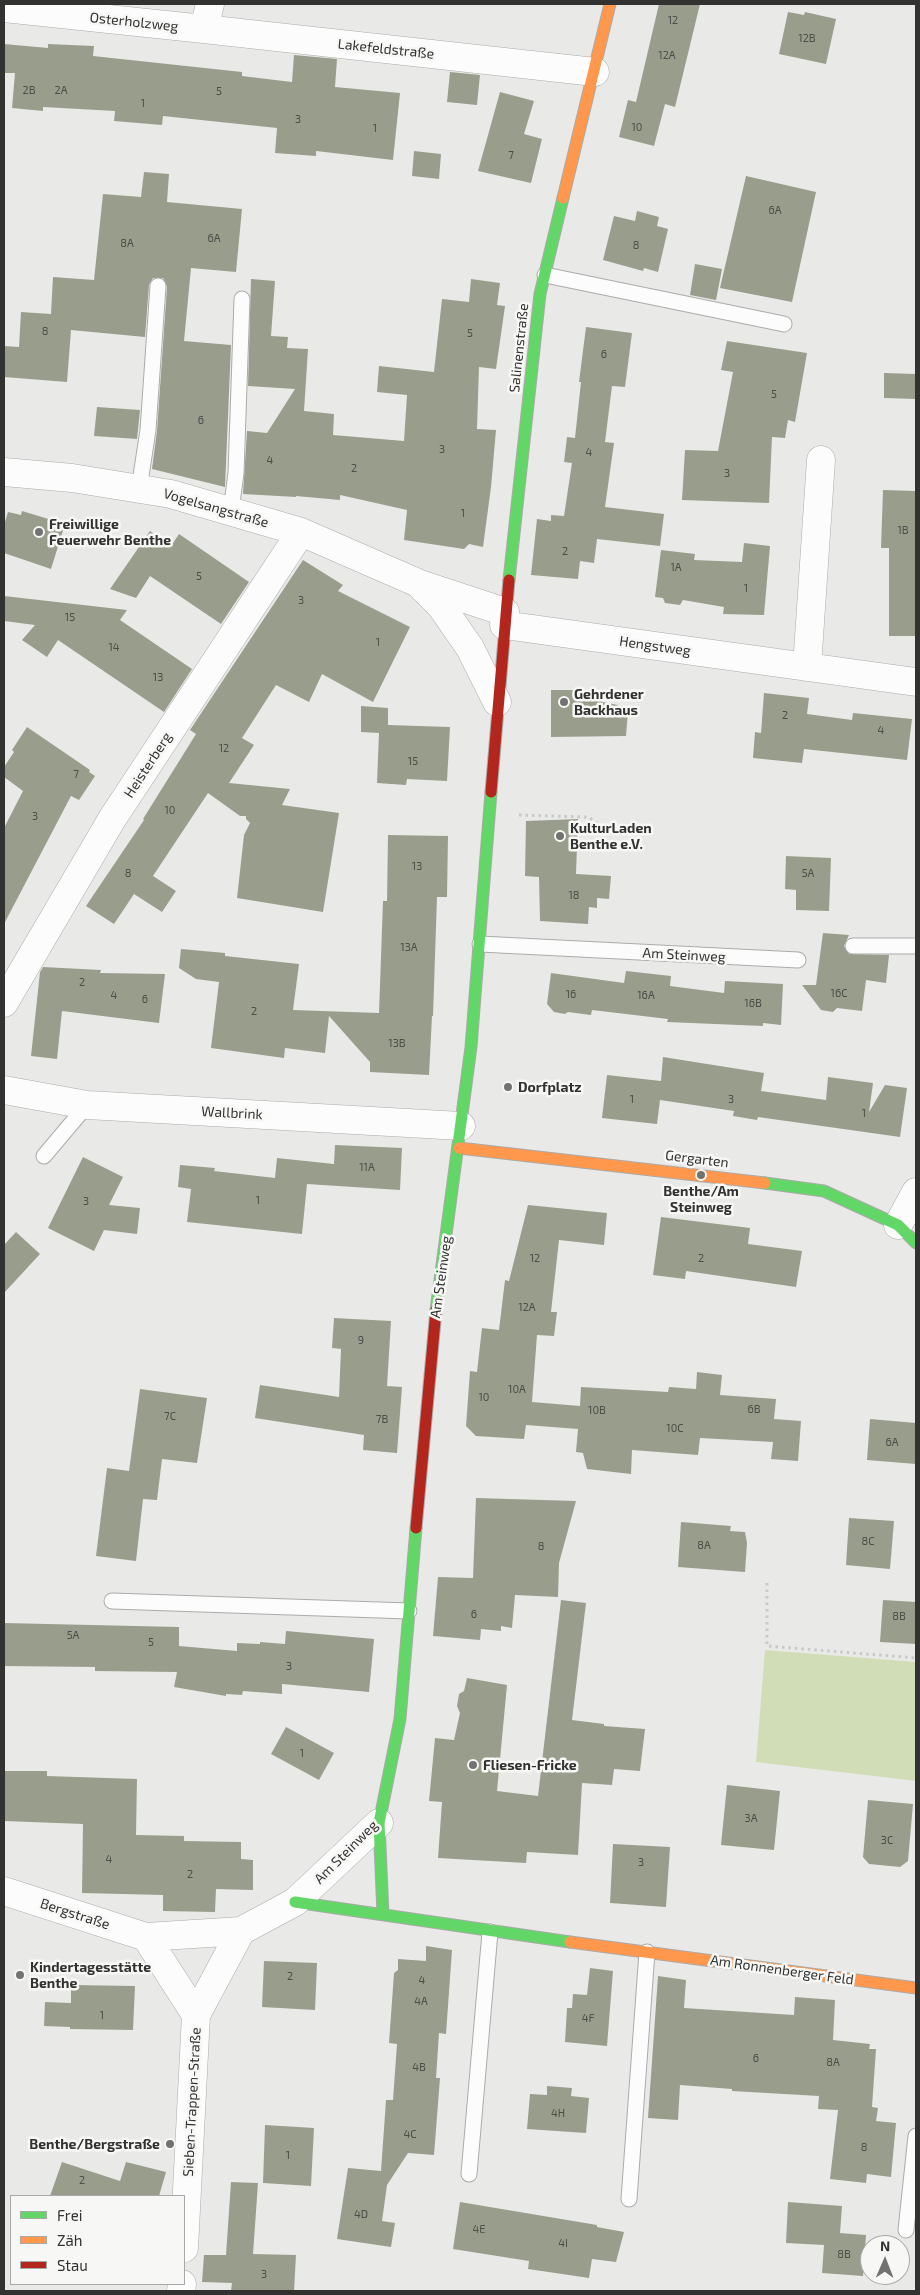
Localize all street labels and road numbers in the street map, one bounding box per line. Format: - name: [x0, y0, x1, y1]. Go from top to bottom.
- street label: Osterholzweg: [89, 9, 179, 35]
- street label: Lakefeldstraße: [337, 36, 435, 62]
- street label: Salinenstraße: [506, 303, 532, 393]
- street label: Vogelsangstraße: [161, 485, 271, 531]
- street label: Hengstweg: [618, 633, 692, 659]
- street label: Heisterberg: [121, 729, 175, 801]
- street label: Am Steinweg: [642, 944, 726, 966]
- street label: Wallbrink: [201, 1103, 263, 1123]
- street label: Gergarten: [664, 1147, 730, 1171]
- street label: Am Steinweg: [427, 1235, 455, 1319]
- street label: Am Steinweg: [311, 1817, 381, 1887]
- street label: Bergstraße: [38, 1895, 112, 1933]
- street label: Am Ronnenberger Feld: [709, 1952, 855, 1988]
- street label: Sieben-Trappen-Straße: [180, 2027, 204, 2177]

